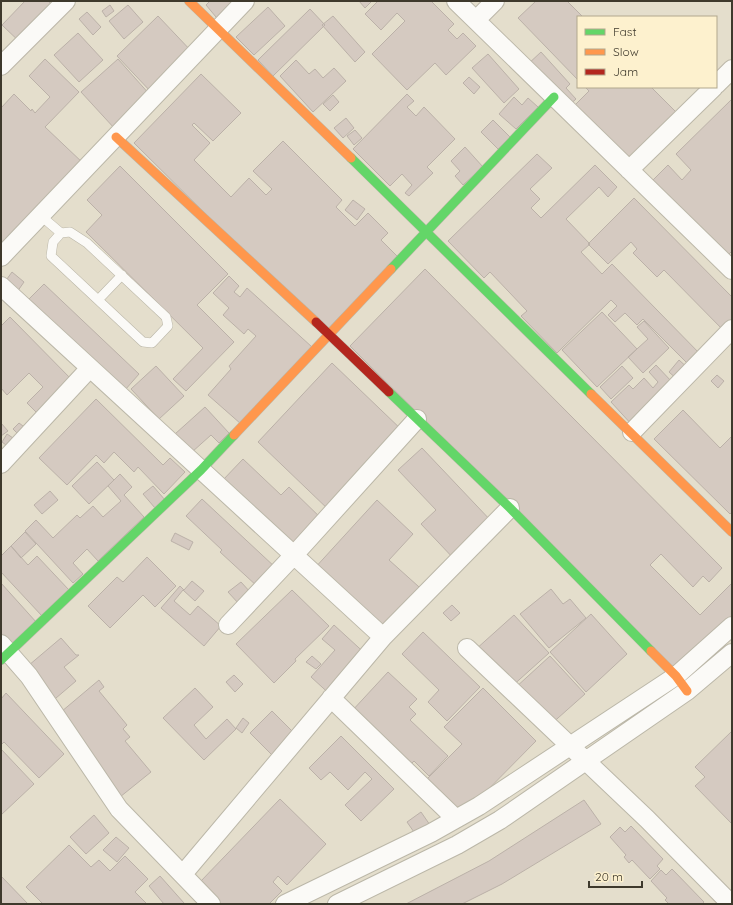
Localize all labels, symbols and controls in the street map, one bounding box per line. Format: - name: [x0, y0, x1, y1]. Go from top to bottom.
- legend: [577, 16, 717, 88]
- text: Fast: [613, 24, 637, 39]
- text: Slow: [613, 44, 639, 59]
- text: Jam: [613, 64, 638, 79]
- scale bar: [589, 863, 642, 889]
- text: 20 m: [595, 869, 623, 884]

